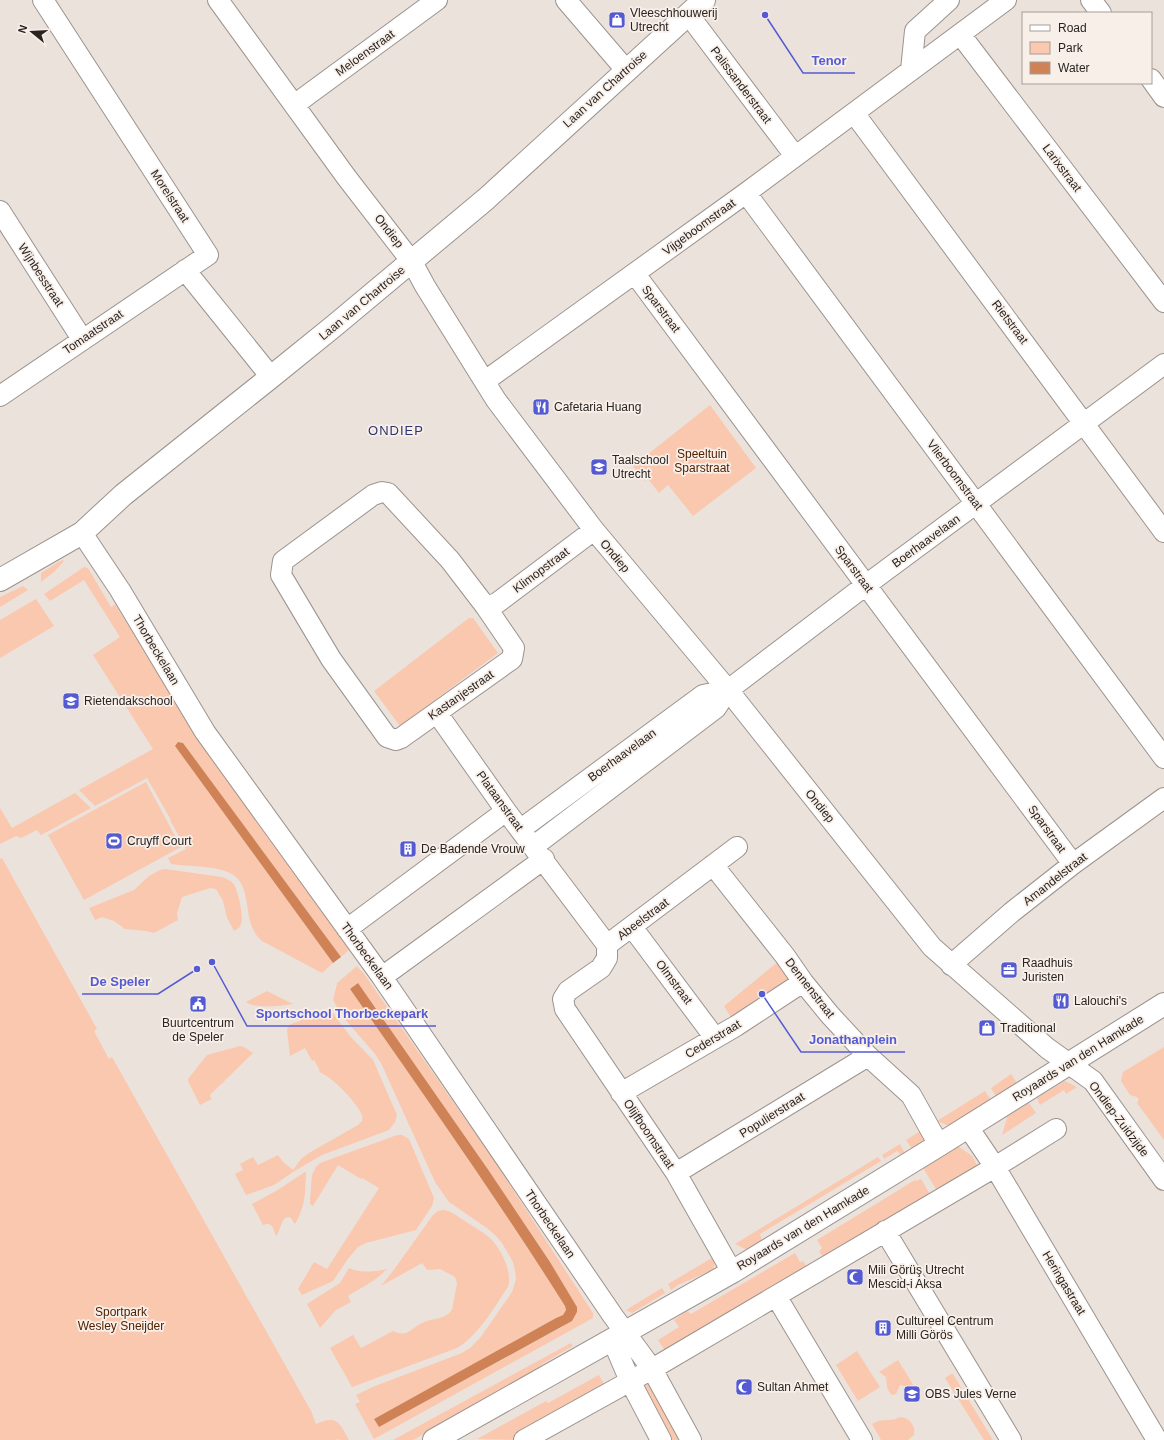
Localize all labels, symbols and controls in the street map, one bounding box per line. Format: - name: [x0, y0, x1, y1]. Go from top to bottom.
- place label: Vleeschhouwerij Utrecht: [630, 6, 717, 34]
- shop icon: Vleeschhouwerij Utrecht: [607, 10, 627, 30]
- north arrow: [12, 12, 52, 52]
- legend: [1022, 12, 1152, 84]
- text: Road: [1058, 21, 1087, 35]
- text: N: [16, 23, 29, 35]
- street label: Meloenstraat: [333, 27, 398, 79]
- text: Park: [1058, 41, 1084, 55]
- street label: Palissanderstraat: [708, 44, 775, 127]
- street label: Laan van Chartroise: [560, 47, 650, 130]
- callout: Tenor: [803, 48, 855, 73]
- text: Tenor: [811, 53, 847, 68]
- text: Water: [1058, 61, 1090, 75]
- street label: Larixstraat: [1040, 141, 1085, 195]
- street label: Morelstraat: [148, 167, 193, 226]
- street label: Vijgeboomstraat: [660, 196, 739, 258]
- street label: Ondiep: [372, 211, 407, 251]
- street label: Wijnbesstraat: [15, 241, 67, 310]
- street label: Laan van Chartroise: [316, 263, 408, 343]
- street label: Sparstraat: [639, 283, 684, 336]
- street label: Rietstraat: [989, 297, 1031, 347]
- street label: Tomaatstraat: [60, 306, 126, 357]
- restaurant icon: Cafetaria Huang: [531, 397, 551, 417]
- place label: Cafetaria Huang: [554, 400, 641, 414]
- district label: ONDIEP: [368, 423, 424, 438]
- street label: Vlierboomstraat: [924, 437, 986, 513]
- park label: Speeltuin Sparstraat: [674, 447, 730, 475]
- place label: Taalschool Utrecht: [612, 453, 669, 481]
- school or university icon: Taalschool Utrecht: [589, 457, 609, 477]
- street label: Boerhaavelaan: [889, 512, 963, 570]
- street label: Ondiep: [597, 537, 633, 576]
- street label: Sparstraat: [832, 543, 877, 596]
- street label: Klimopstraat: [510, 544, 572, 596]
- street label: Thorbeckelaan: [130, 612, 182, 688]
- street label: Kastanjestraat: [426, 667, 497, 723]
- school or university icon: Rietendakschool: [61, 691, 81, 711]
- place label: Rietendakschool: [84, 694, 173, 708]
- street label: Boerhaavelaan: [585, 726, 659, 784]
- street label: Plataanstraat: [474, 768, 527, 834]
- street label: Ondiep: [802, 787, 838, 826]
- street label: Sparstraat: [1025, 802, 1069, 856]
- sports icon: Cruyff Court: [104, 831, 124, 851]
- place label: Cruyff Court: [127, 834, 192, 848]
- building icon: De Badende Vrouw: [398, 839, 418, 859]
- place label: De Badende Vrouw: [421, 842, 525, 856]
- street label: Amandelstraat: [1020, 849, 1090, 908]
- street label: Abeelstraat: [615, 895, 672, 943]
- street label: Thorbeckelaan: [338, 920, 396, 992]
- street label: Dennenstraat: [782, 955, 838, 1021]
- place label: Raadhuis Juristen: [1022, 956, 1073, 984]
- street label: Olmstraat: [653, 957, 696, 1008]
- office icon: Raadhuis Juristen: [999, 960, 1019, 980]
- callout: De Speler: [82, 969, 158, 994]
- text: De Speler: [90, 974, 150, 989]
- restaurant icon: Lalouchi's: [1051, 991, 1071, 1011]
- public building icon: Buurtcentrum de Speler: [188, 994, 208, 1014]
- place label: Lalouchi's: [1074, 994, 1127, 1008]
- callout: Sportschool Thorbeckepark: [247, 1001, 436, 1026]
- text: Sportschool Thorbeckepark: [256, 1006, 429, 1021]
- street label: Royaards van den Hamkade: [1010, 1012, 1146, 1104]
- place label: Buurtcentrum de Speler: [162, 1016, 234, 1044]
- street label: Cederstraat: [683, 1017, 744, 1061]
- shop icon: Traditional: [977, 1018, 997, 1038]
- place label: Traditional: [1000, 1021, 1056, 1035]
- callout: Jonathanplein: [801, 1027, 905, 1052]
- text: Jonathanplein: [809, 1032, 897, 1047]
- street label: Ondiep-Zuidzijde: [1086, 1079, 1152, 1160]
- street label: Populierstraat: [737, 1089, 808, 1141]
- street label: Olijfboomstraat: [621, 1097, 678, 1172]
- street label: Royaards van den Hamkade: [734, 1183, 872, 1273]
- street label: Thorbeckelaan: [522, 1187, 578, 1261]
- street label: Heringastraat: [1039, 1249, 1089, 1318]
- place label: Mili Görüş Utrecht Mescid-i Aksa: [868, 1263, 965, 1291]
- mosque icon: Mili Görüş Utrecht Mescid-i Aksa: [845, 1267, 865, 1287]
- park label: Sportpark Wesley Sneijder: [78, 1305, 164, 1333]
- place label: Cultureel Centrum Milli Görös: [896, 1314, 993, 1342]
- building icon: Cultureel Centrum Milli Görös: [873, 1318, 893, 1338]
- mosque icon: Sultan Ahmet: [734, 1377, 754, 1397]
- place label: Sultan Ahmet: [757, 1380, 829, 1394]
- school or university icon: OBS Jules Verne: [902, 1384, 922, 1404]
- place label: OBS Jules Verne: [925, 1387, 1017, 1401]

